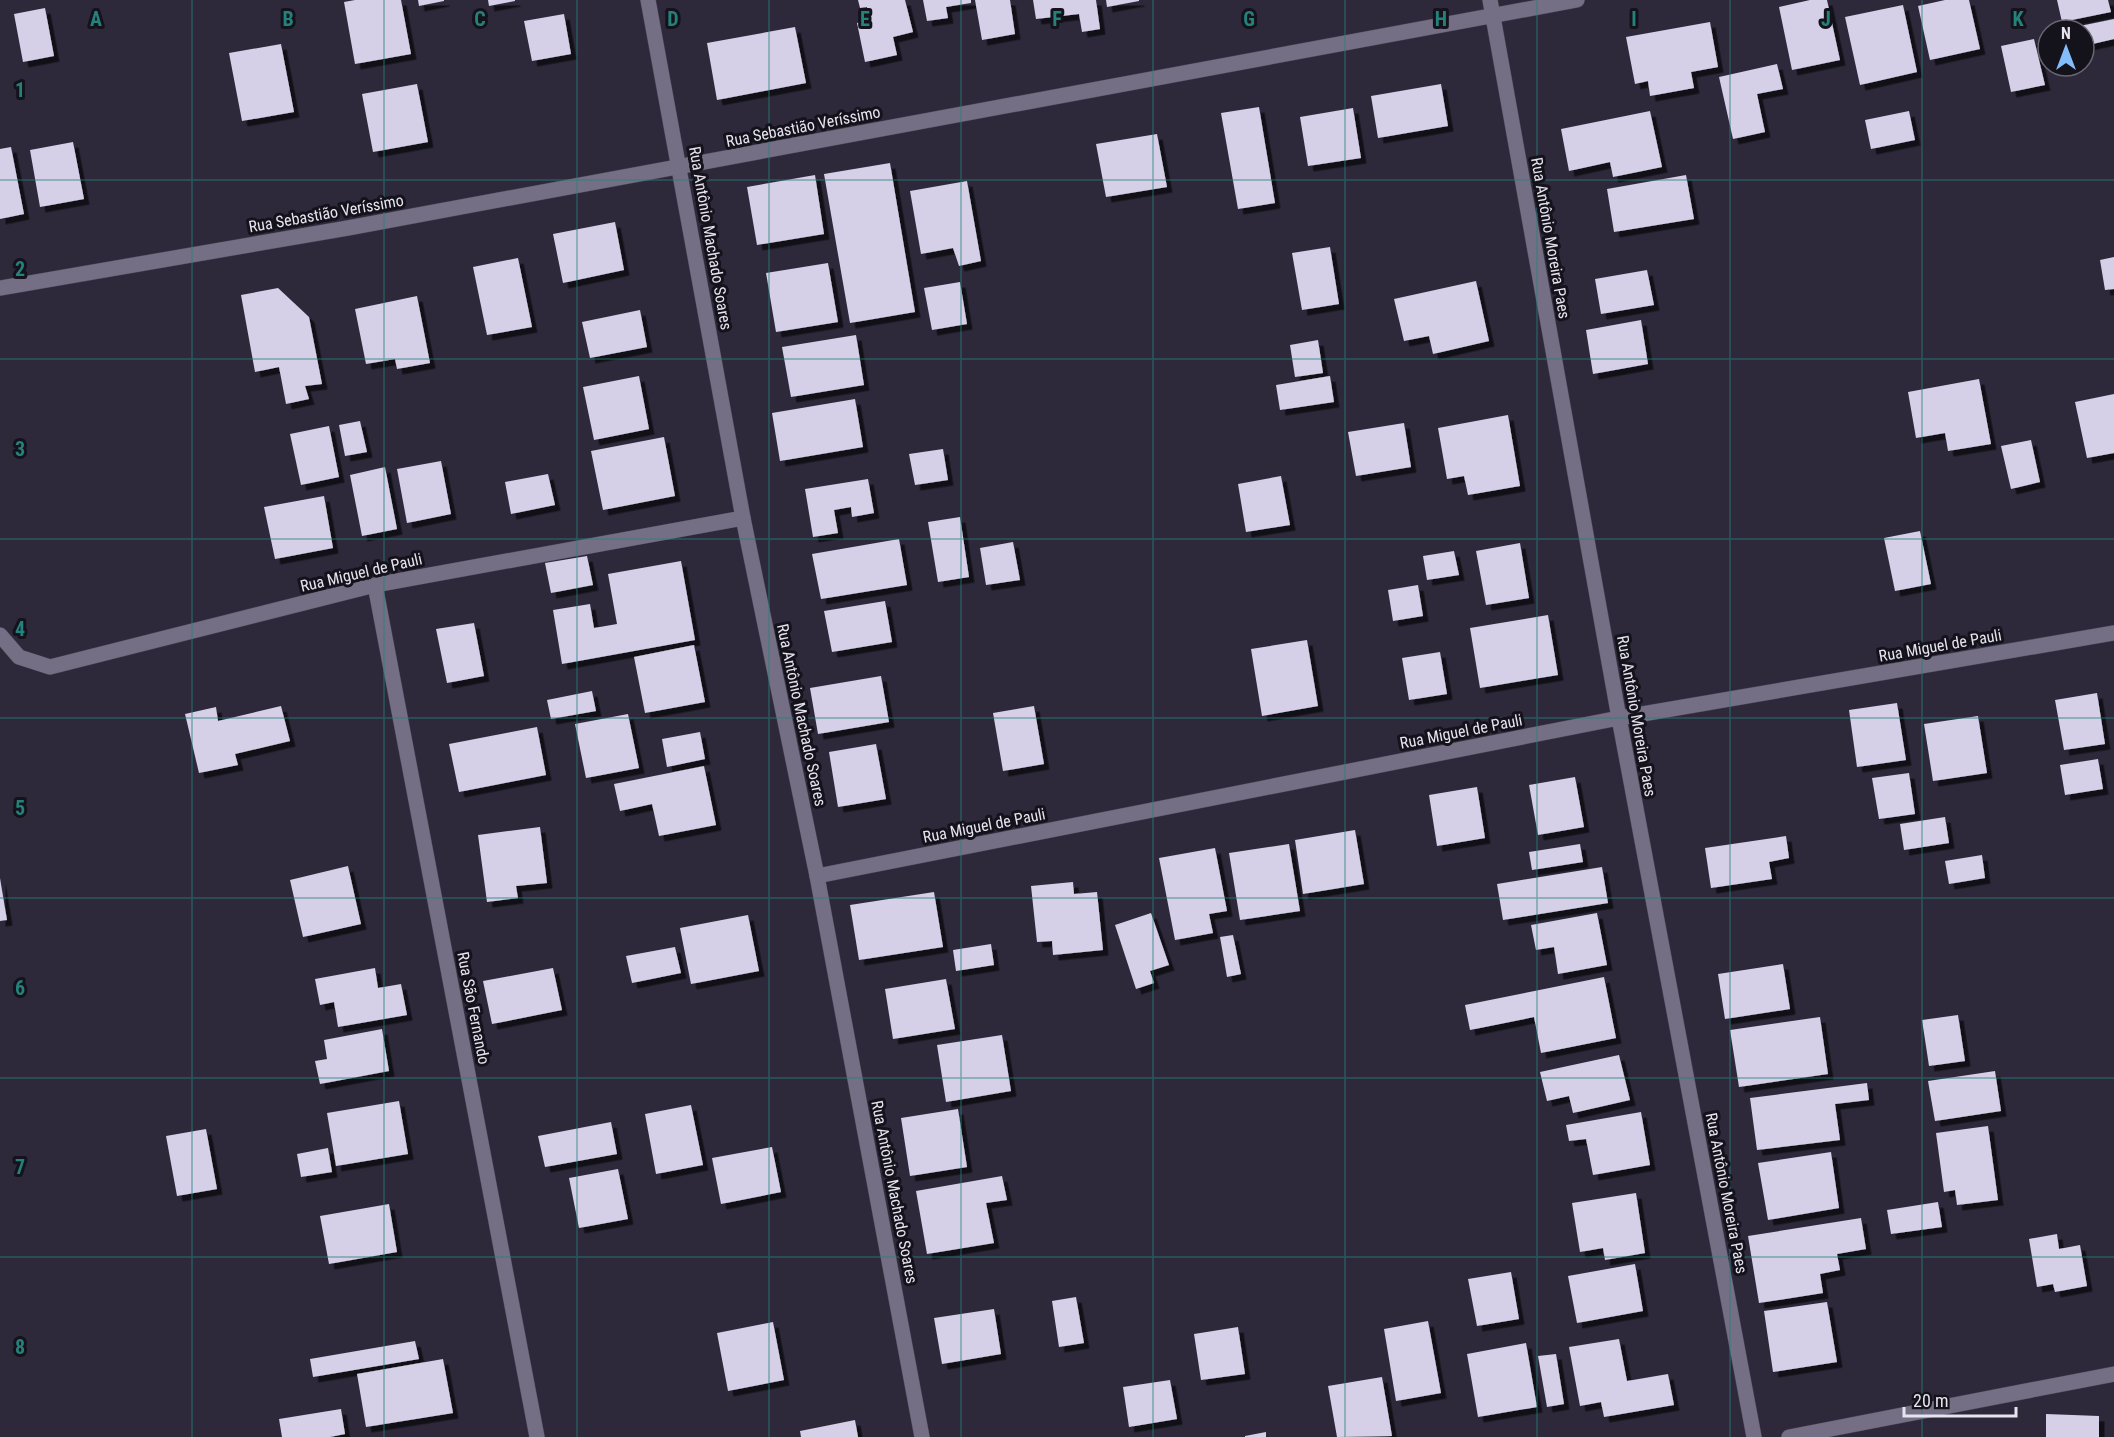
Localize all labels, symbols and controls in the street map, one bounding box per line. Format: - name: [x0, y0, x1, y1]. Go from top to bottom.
- text: A: [90, 7, 102, 31]
- text: B: [282, 7, 294, 31]
- text: C: [474, 7, 486, 31]
- text: D: [667, 7, 679, 31]
- text: E: [860, 7, 870, 31]
- text: F: [1052, 7, 1062, 31]
- text: G: [1243, 7, 1255, 31]
- text: H: [1435, 7, 1447, 31]
- text: I: [1631, 7, 1637, 31]
- text: J: [1821, 7, 1831, 31]
- text: K: [2012, 7, 2024, 31]
- north arrow: [2036, 18, 2096, 78]
- text: N: [2061, 24, 2071, 43]
- text: 1: [15, 78, 25, 102]
- street label: Rua Sebastião Veríssimo: [724, 102, 882, 151]
- street label: Rua Antônio Machado Soares: [685, 145, 736, 331]
- street label: Rua Antônio Moreira Paes: [1527, 156, 1574, 320]
- street label: Rua Sebastião Veríssimo: [247, 190, 405, 236]
- text: 2: [15, 257, 25, 281]
- text: 3: [15, 437, 25, 461]
- street label: Rua Miguel de Pauli: [298, 549, 424, 596]
- text: 4: [15, 617, 25, 641]
- street label: Rua Antônio Machado Soares: [773, 622, 830, 808]
- street label: Rua Miguel de Pauli: [1877, 625, 2003, 666]
- street label: Rua Antônio Moreira Paes: [1613, 634, 1660, 798]
- street label: Rua Miguel de Pauli: [1398, 710, 1524, 753]
- text: 5: [15, 796, 25, 820]
- street label: Rua Miguel de Pauli: [921, 804, 1047, 847]
- street label: Rua São Fernando: [453, 950, 494, 1066]
- text: 6: [15, 976, 25, 1000]
- street label: Rua Antônio Machado Soares: [867, 1099, 922, 1285]
- street label: Rua Antônio Moreira Paes: [1702, 1111, 1751, 1275]
- text: 7: [15, 1155, 25, 1179]
- text: 8: [15, 1335, 25, 1359]
- scale bar: [1904, 1380, 2016, 1418]
- text: 20 m: [1913, 1390, 1948, 1411]

